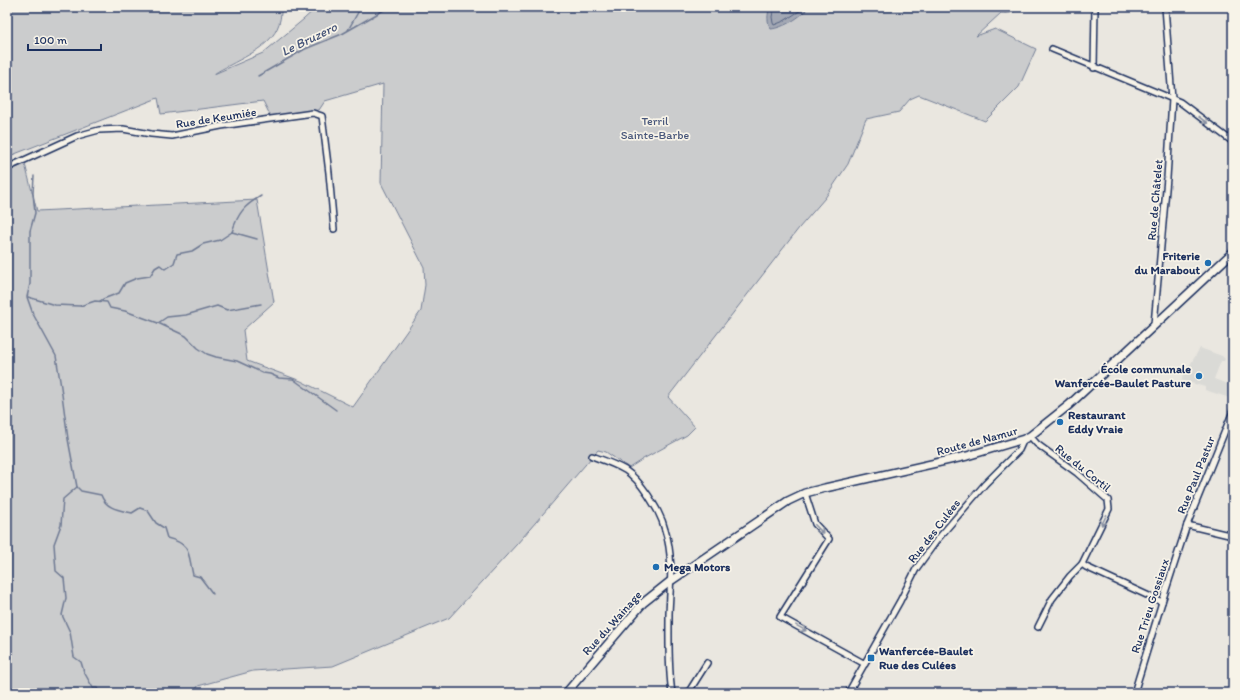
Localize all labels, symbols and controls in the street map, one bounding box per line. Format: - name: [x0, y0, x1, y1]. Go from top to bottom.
- water label: Le Bruzero: [279, 19, 340, 59]
- scale bar: [28, 26, 101, 52]
- text: 100 m: [34, 33, 67, 47]
- street label: Rue de Keumiée: [175, 105, 258, 131]
- park label: Terril Sainte-Barbe: [621, 114, 690, 142]
- one-way arrow: [1198, 115, 1209, 124]
- street label: Rue de Châtelet: [1144, 158, 1166, 241]
- place label: Friterie du Marabout: [1134, 249, 1200, 277]
- marker: Friterie du Marabout: [1203, 258, 1213, 268]
- place label: École communale Wanfercée-Baulet Pasture: [1055, 362, 1191, 390]
- marker: École communale Wanfercée-Baulet Pasture: [1194, 371, 1204, 381]
- place label: Restaurant Eddy Vraie: [1068, 408, 1126, 437]
- marker: Restaurant Eddy Vraie: [1055, 417, 1065, 427]
- street label: Route de Namur: [935, 423, 1019, 459]
- street label: Rue Paul Pastur: [1174, 434, 1218, 516]
- street label: Rue du Cortil: [1052, 441, 1114, 495]
- street label: Rue des Culées: [905, 496, 963, 566]
- one-way arrow: [1099, 514, 1107, 526]
- one-way arrow: [815, 524, 824, 534]
- street label: Rue Trieu Gossiaux: [1128, 557, 1172, 655]
- place label: Mega Motors: [664, 560, 731, 575]
- marker: Mega Motors: [651, 562, 661, 572]
- street label: Rue du Wainage: [579, 588, 645, 658]
- one-way arrow: [795, 625, 807, 633]
- place label: Wanfercée-Baulet Rue des Culées: [879, 644, 974, 672]
- marker: Wanfercée-Baulet Rue des Culées: [866, 653, 876, 663]

